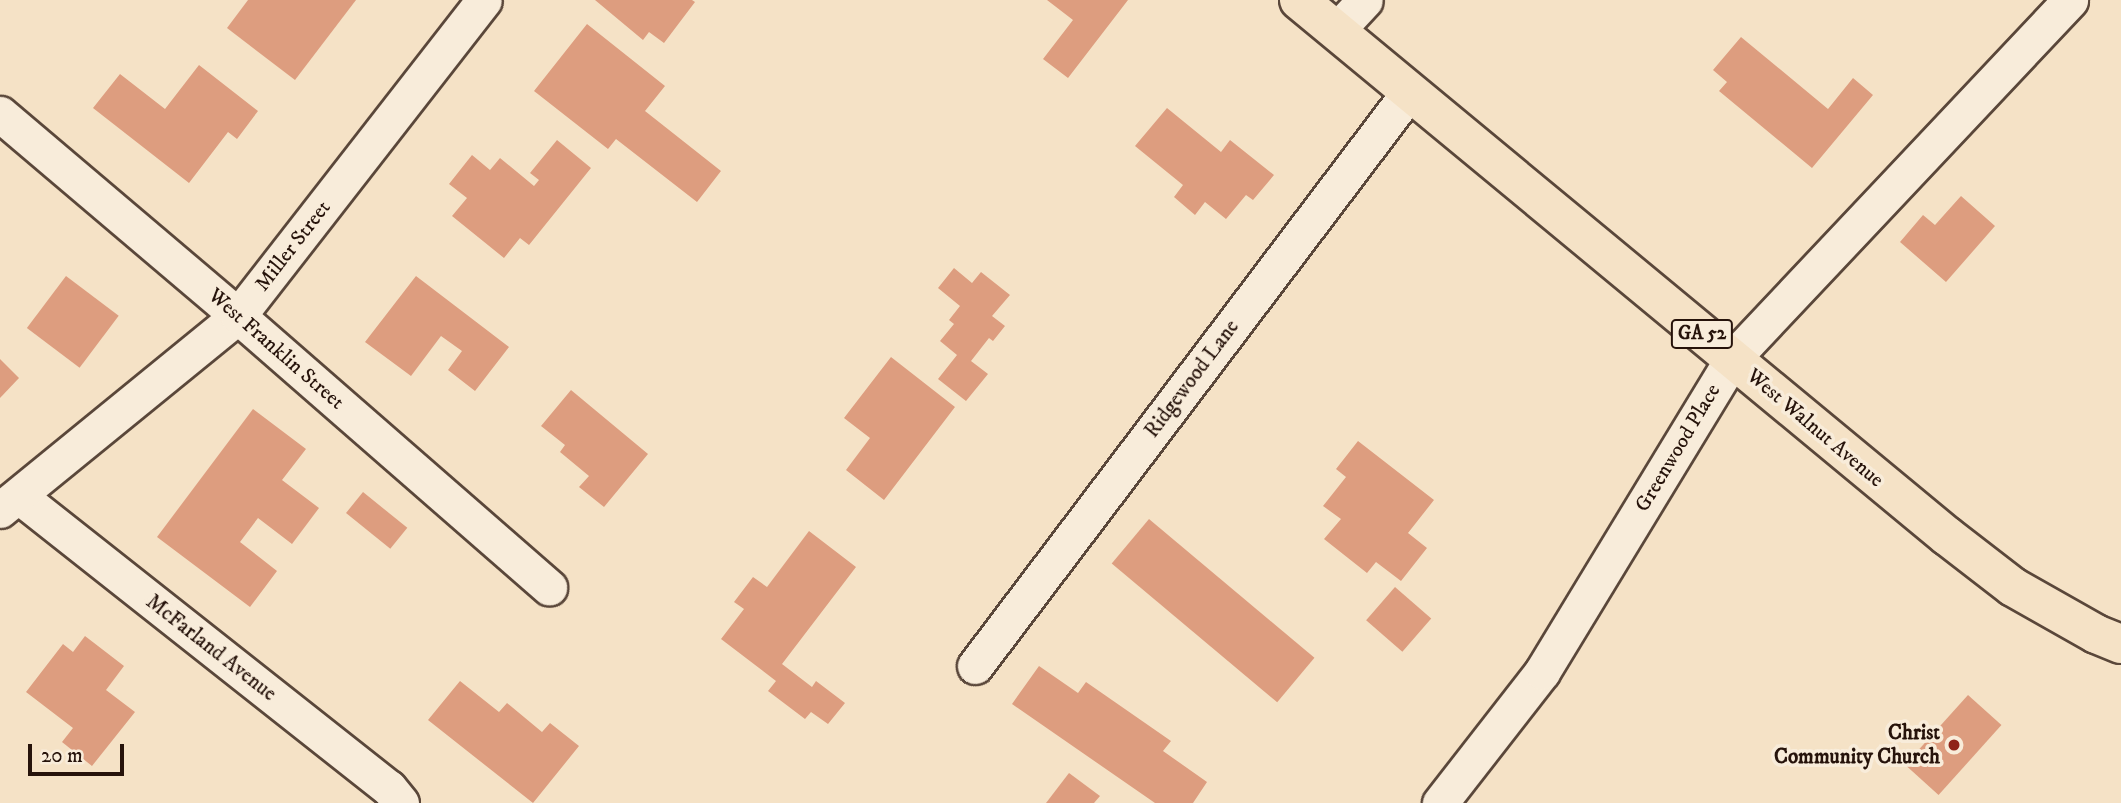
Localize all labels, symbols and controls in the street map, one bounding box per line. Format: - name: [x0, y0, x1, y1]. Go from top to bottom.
- street label: Miller Street: [250, 196, 336, 296]
- street label: West Franklin Street: [203, 283, 349, 415]
- street label: Ridgewood Lane: [1139, 315, 1245, 443]
- road number: GA 52: [1670, 318, 1734, 350]
- street label: West Walnut Avenue: [1741, 363, 1889, 493]
- street label: Greenwood Place: [1630, 380, 1726, 516]
- street label: McFarland Avenue: [141, 589, 281, 707]
- place label: Christ Community Church: [1774, 720, 1940, 770]
- scale bar: [32, 730, 128, 774]
- marker: Christ Community Church: [1946, 737, 1962, 753]
- text: 20 m: [41, 743, 83, 769]

